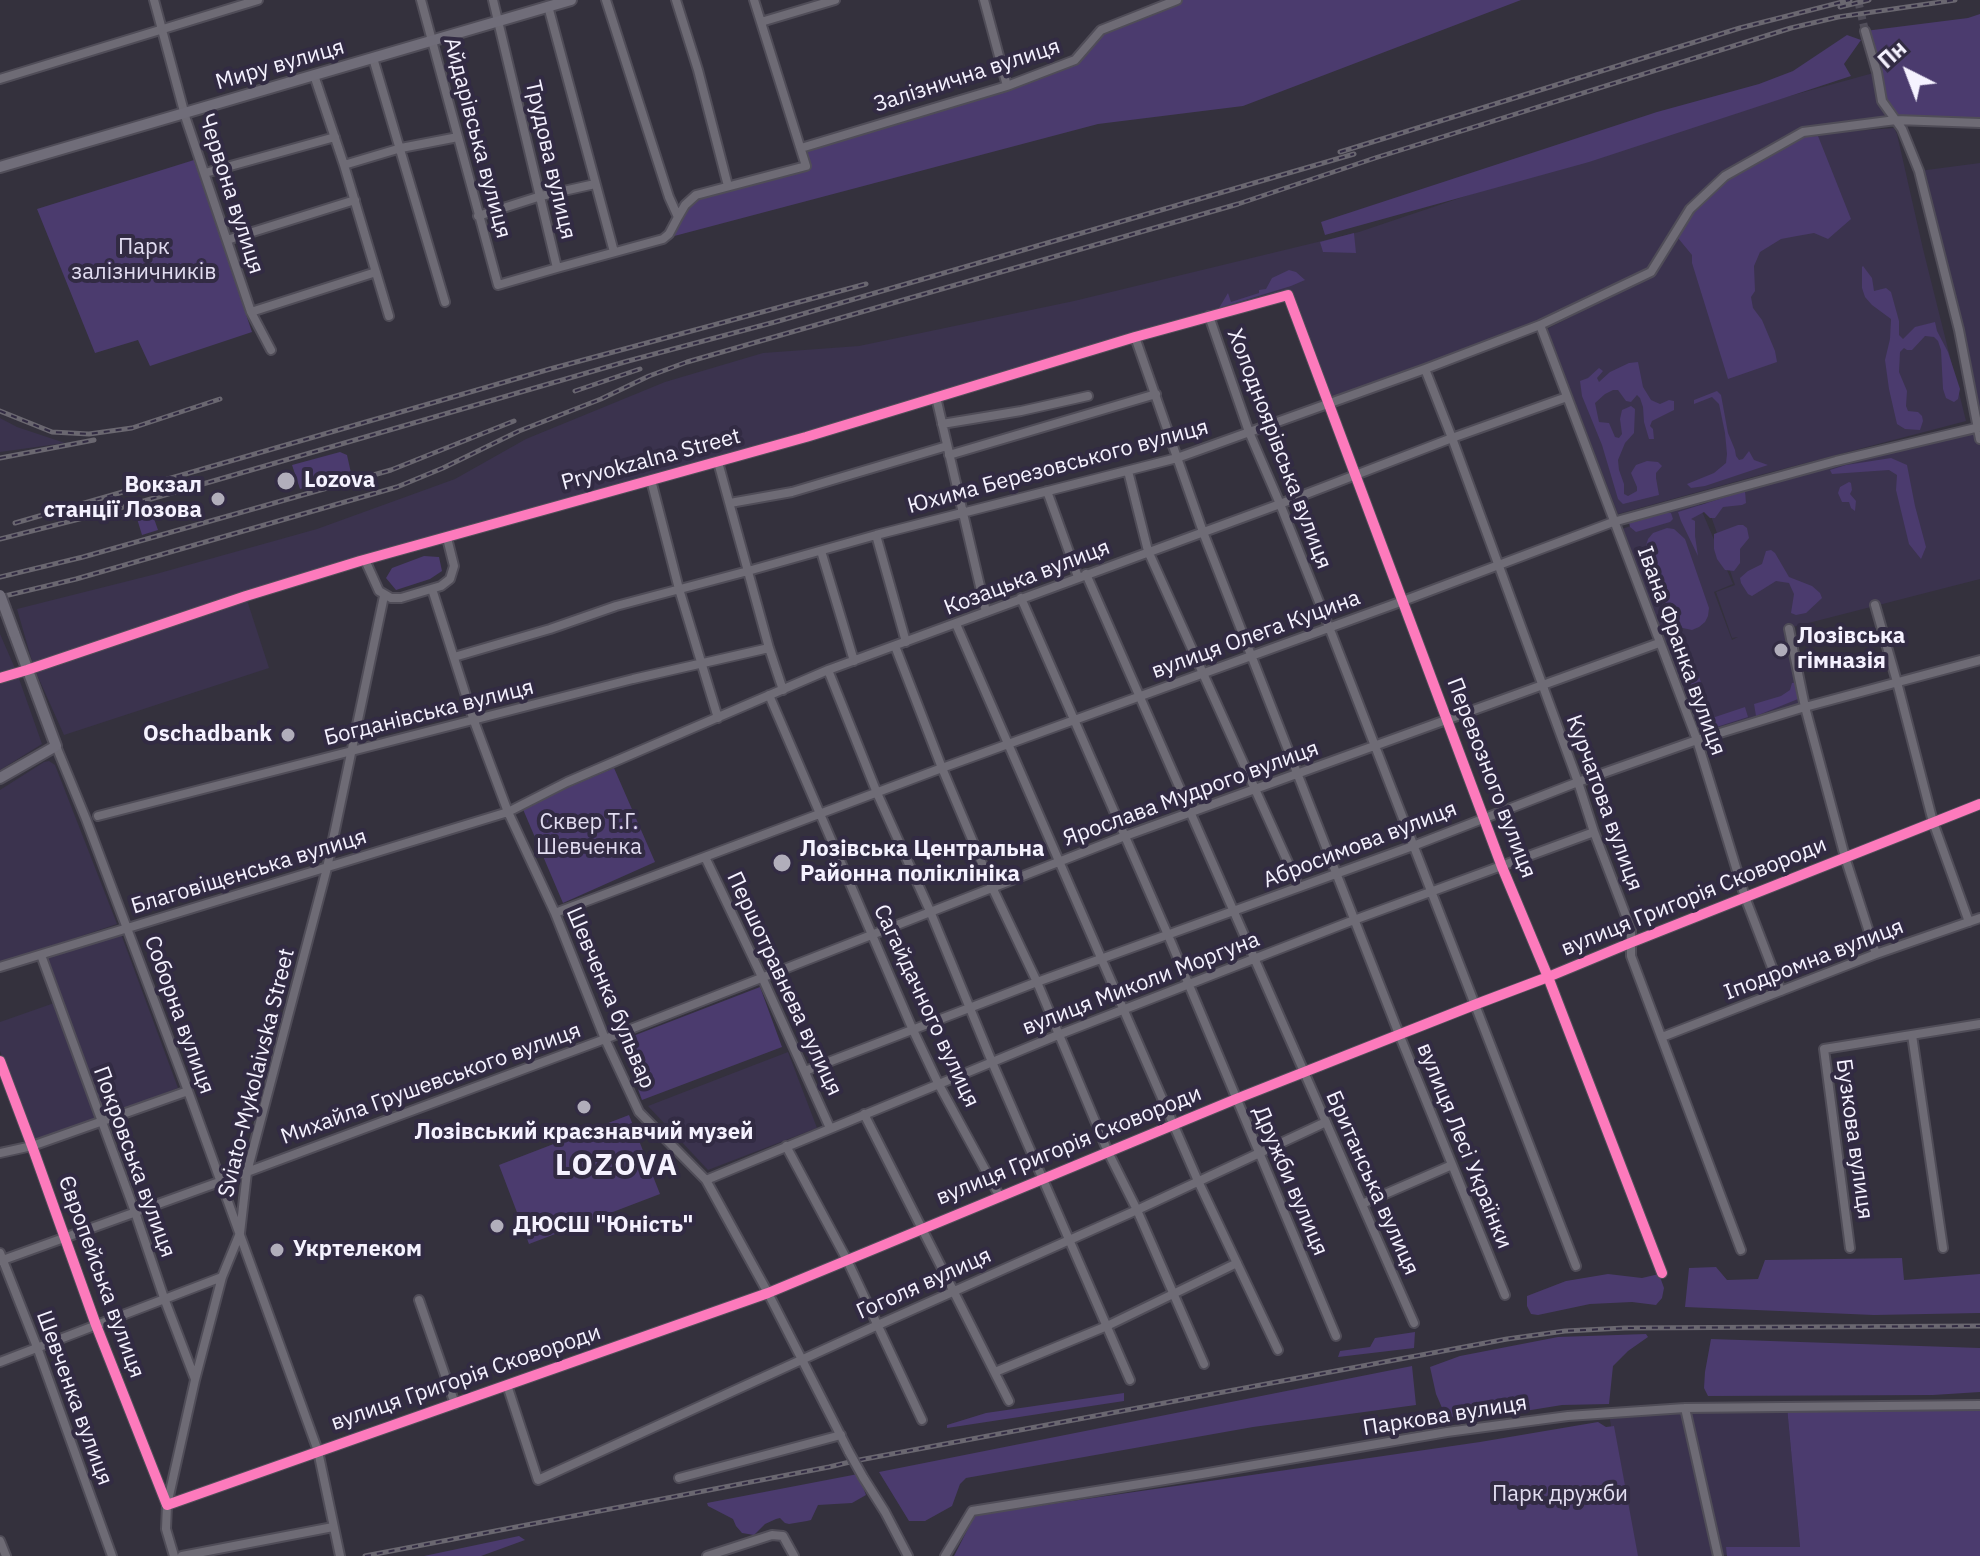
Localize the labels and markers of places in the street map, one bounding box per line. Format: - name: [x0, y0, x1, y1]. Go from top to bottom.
- place label: Lozova: [304, 468, 375, 494]
- marker: Lozova: [275, 470, 297, 492]
- place label: Вокзал станції Лозова: [44, 473, 202, 524]
- marker: Вокзал станції Лозова: [209, 490, 227, 508]
- place label: Лозівська гімназія: [1797, 624, 1905, 676]
- marker: Лозівська гімназія: [1772, 641, 1790, 659]
- place label: Oschadbank: [143, 722, 272, 748]
- marker: Oschadbank: [279, 726, 297, 744]
- place label: Лозівська Центральна Районна поліклініка: [800, 837, 1045, 888]
- marker: Лозівська Центральна Районна поліклініка: [771, 852, 793, 874]
- marker: Лозівський краєзнавчий музей: [575, 1098, 593, 1116]
- place label: Лозівський краєзнавчий музей: [414, 1120, 754, 1146]
- place label: ДЮСШ "Юність": [513, 1213, 693, 1239]
- marker: ДЮСШ "Юність": [488, 1217, 506, 1235]
- place label: Укртелеком: [293, 1237, 422, 1263]
- marker: Укртелеком: [268, 1241, 286, 1259]

